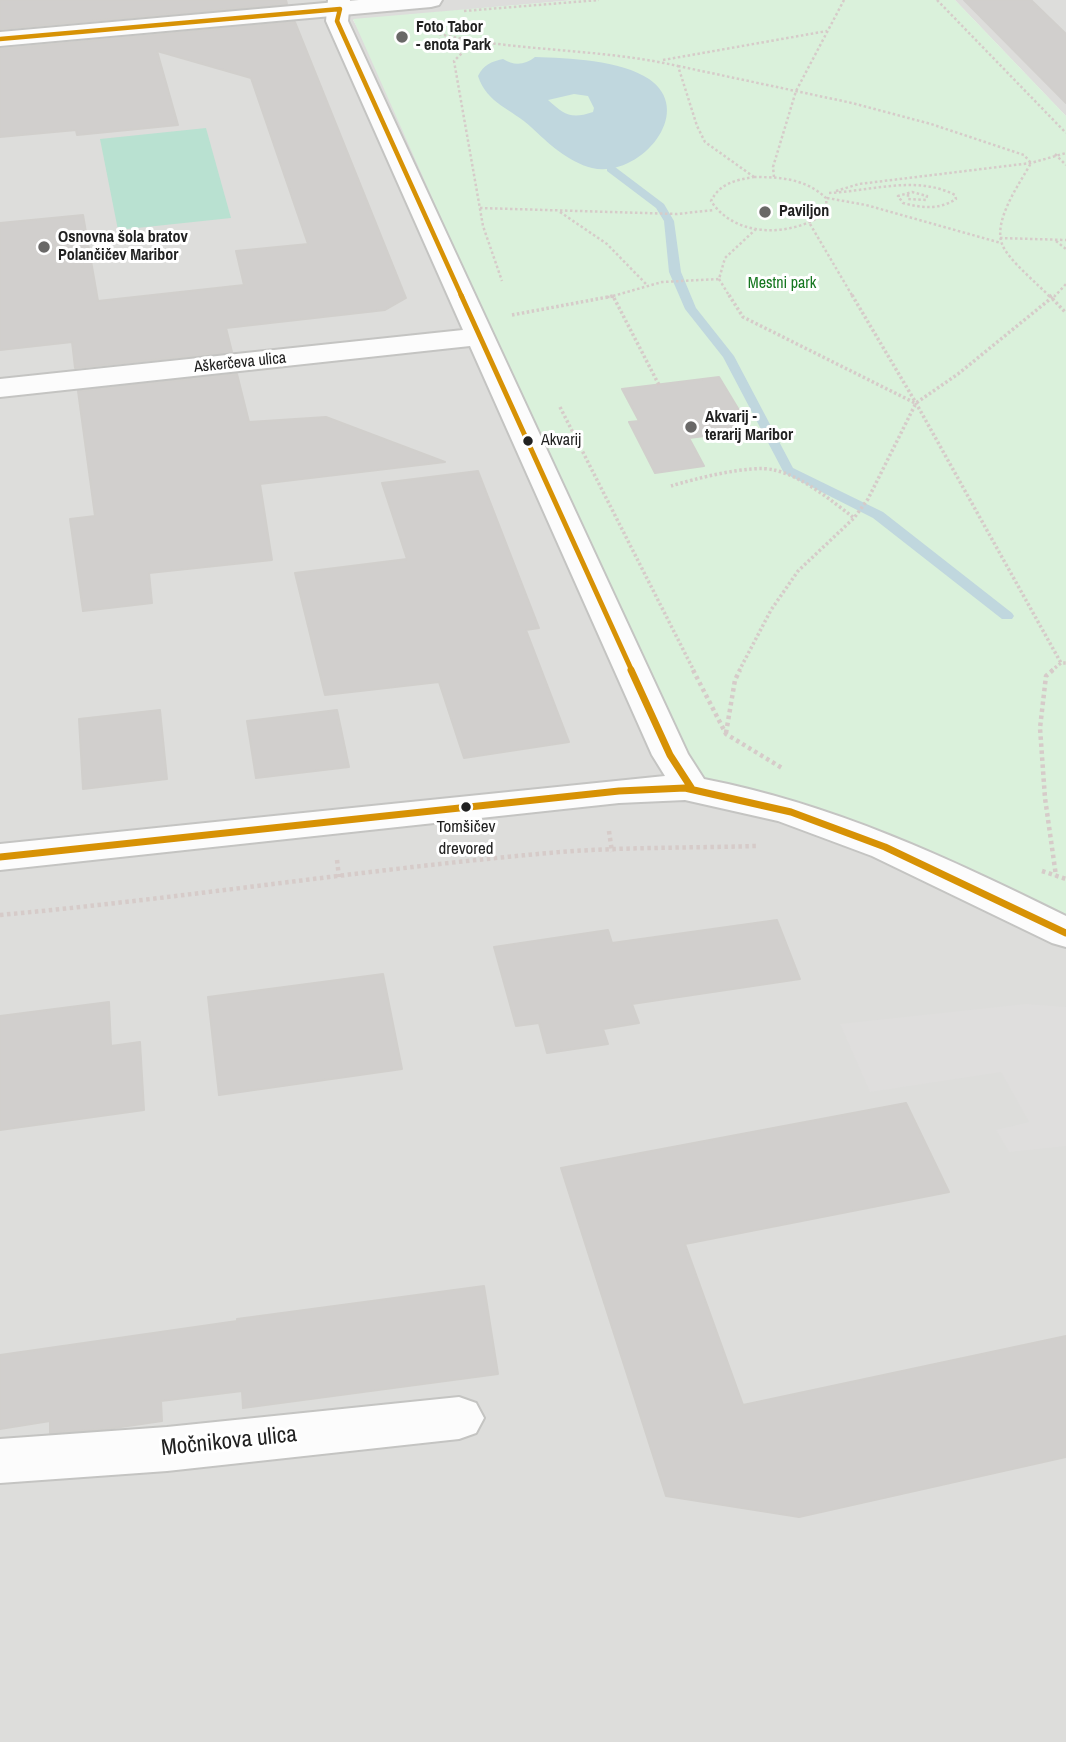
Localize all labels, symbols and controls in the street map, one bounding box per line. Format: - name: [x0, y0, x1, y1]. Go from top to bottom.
- place label: Foto Tabor - enota Park: [416, 18, 491, 56]
- marker: Foto Tabor - enota Park: [394, 29, 410, 45]
- place label: Paviljon: [779, 202, 829, 222]
- marker: Paviljon: [757, 204, 773, 220]
- place label: Osnovna šola bratov Polančičev Maribor: [58, 228, 188, 266]
- marker: Osnovna šola bratov Polančičev Maribor: [36, 239, 52, 255]
- park label: Mestni park: [748, 274, 816, 294]
- street label: Aškerčeva ulica: [193, 349, 287, 377]
- place label: Akvarij - terarij Maribor: [705, 408, 793, 446]
- marker: Akvarij - terarij Maribor: [683, 419, 699, 435]
- place label: Akvarij: [541, 431, 581, 451]
- marker: Akvarij: [521, 434, 535, 448]
- marker: Tomšičev drevored: [459, 800, 473, 814]
- place label: Tomšičev drevored: [437, 817, 495, 857]
- street label: Močnikova ulica: [160, 1421, 298, 1463]

